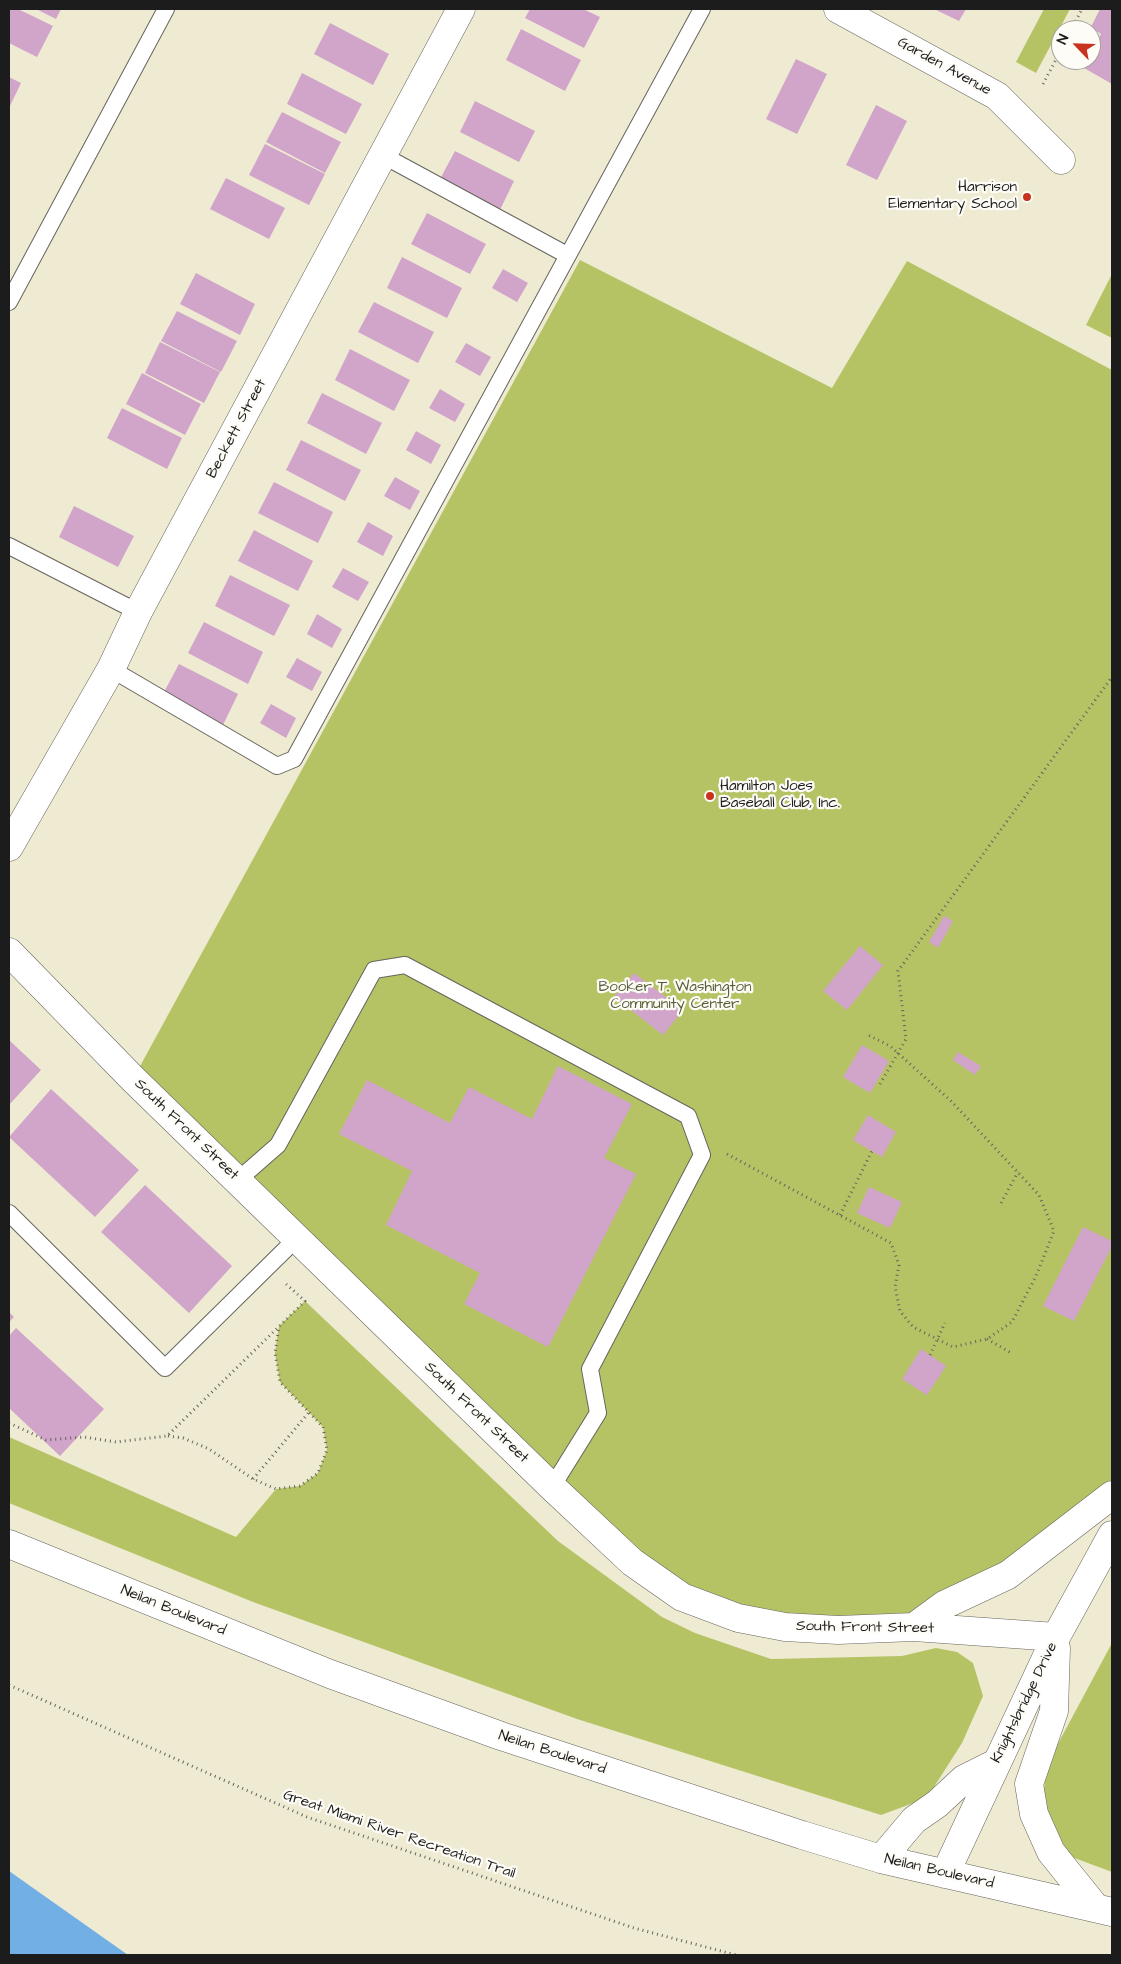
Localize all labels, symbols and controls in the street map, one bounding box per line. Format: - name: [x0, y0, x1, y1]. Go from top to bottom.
- north arrow: [1051, 20, 1101, 70]
- text: N: [1052, 31, 1074, 47]
- street label: Garden Avenue: [894, 34, 994, 100]
- place label: Harrison Elementary School: [888, 179, 1017, 214]
- marker: Harrison Elementary School: [1021, 191, 1033, 203]
- street label: Beckett Street: [203, 376, 271, 482]
- place label: Hamilton Joes Baseball Club, Inc.: [720, 778, 840, 813]
- marker: Hamilton Joes Baseball Club, Inc.: [704, 790, 716, 802]
- park label: Booker T. Washington Community Center: [599, 979, 751, 1014]
- street label: South Front Street: [130, 1076, 242, 1184]
- street label: South Front Street: [420, 1359, 532, 1467]
- street label: Neilan Boulevard: [118, 1582, 228, 1640]
- street label: South Front Street: [796, 1618, 934, 1638]
- street label: Knightsbridge Drive: [988, 1640, 1062, 1766]
- street label: Neilan Boulevard: [496, 1727, 608, 1779]
- street label: Great Miami River Recreation Trail: [281, 1787, 517, 1883]
- street label: Neilan Boulevard: [882, 1851, 996, 1893]

